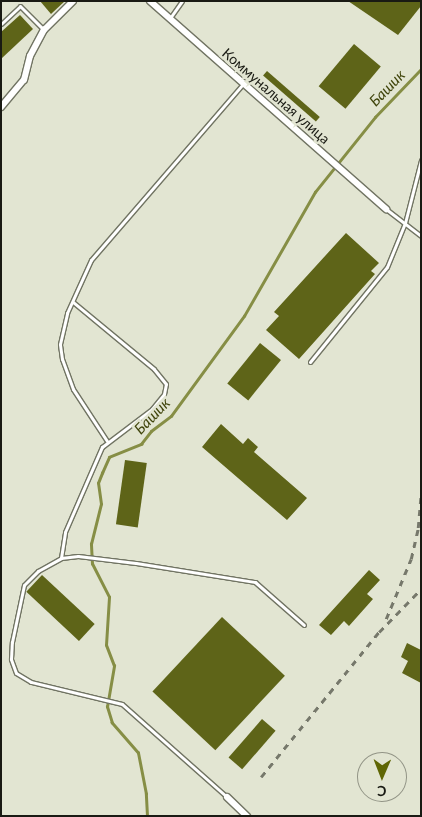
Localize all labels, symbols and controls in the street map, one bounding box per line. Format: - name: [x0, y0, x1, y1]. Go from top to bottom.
- street label: Коммунальная улица: [219, 45, 333, 147]
- water label: Башик: [365, 66, 409, 110]
- water label: Башик: [130, 394, 174, 438]
- north arrow: [357, 752, 407, 802]
- text: С: [377, 783, 387, 800]

